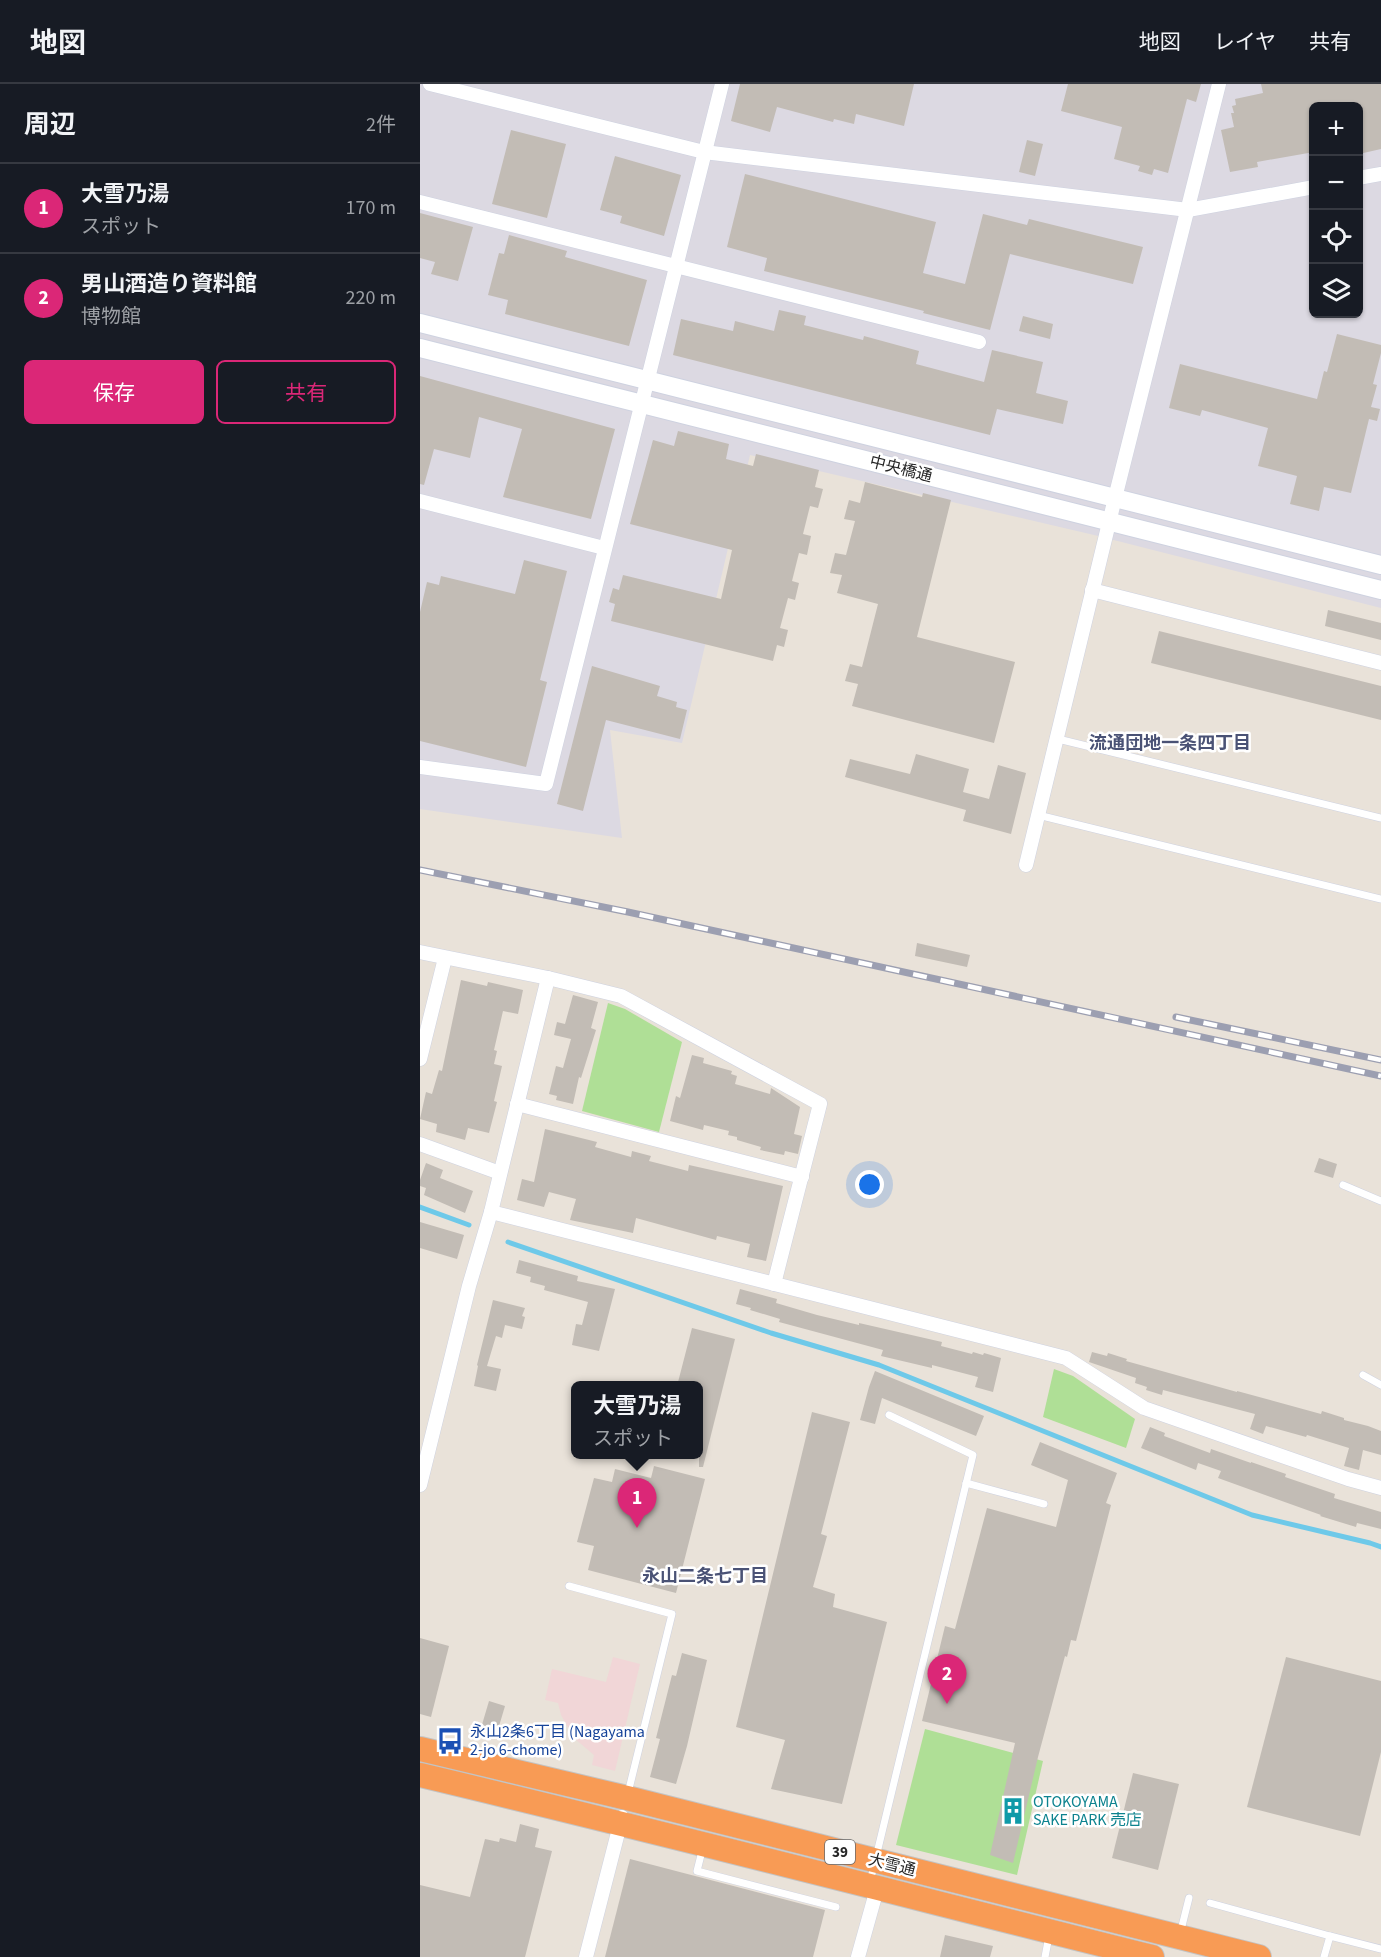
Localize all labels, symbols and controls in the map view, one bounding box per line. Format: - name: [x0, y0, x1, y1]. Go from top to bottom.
- text: 地図: [30, 23, 86, 63]
- text: 地図: [1139, 27, 1181, 57]
- text: レイヤ: [1214, 27, 1276, 57]
- text: 共有: [1309, 27, 1351, 57]
- map controls: [1309, 102, 1363, 318]
- button: +: [1309, 102, 1363, 156]
- text: 周辺: [24, 106, 76, 143]
- text: 2件: [366, 111, 396, 139]
- button: −: [1309, 156, 1363, 210]
- text: 大雪乃湯: [81, 178, 169, 210]
- text: 1: [38, 194, 49, 222]
- text: 170 m: [346, 194, 396, 222]
- button: locate: [1309, 210, 1363, 264]
- text: スポット: [81, 213, 161, 241]
- button: layers: [1309, 264, 1363, 318]
- text: 男山酒造り資料館: [81, 268, 257, 300]
- text: 2: [38, 284, 49, 312]
- text: 220 m: [346, 284, 396, 312]
- text: 博物館: [81, 303, 141, 331]
- button: 保存: [24, 360, 204, 424]
- button: 共有: [216, 360, 396, 424]
- street label: 中央橋通: [867, 451, 935, 487]
- district label: 流通団地一条四丁目: [1089, 731, 1251, 756]
- your location: [855, 1170, 884, 1199]
- popup: [571, 1381, 703, 1459]
- text: 大雪乃湯: [593, 1390, 681, 1422]
- text: スポット: [593, 1425, 673, 1453]
- pin: 1: [618, 1478, 656, 1528]
- district label: 永山二条七丁目: [642, 1564, 768, 1589]
- pin: 2: [928, 1654, 966, 1704]
- place label: 永山2条6丁目 (Nagayama 2-jo 6-chome): [470, 1721, 645, 1761]
- bus stop icon: 永山2条6丁目 (Nagayama 2-jo 6-chome): [435, 1726, 465, 1756]
- place label: OTOKOYAMA SAKE PARK 売店: [1033, 1791, 1142, 1831]
- building icon: OTOKOYAMA SAKE PARK 売店: [998, 1796, 1028, 1826]
- road number: 39: [825, 1840, 855, 1864]
- street label: 大雪通: [866, 1849, 918, 1881]

